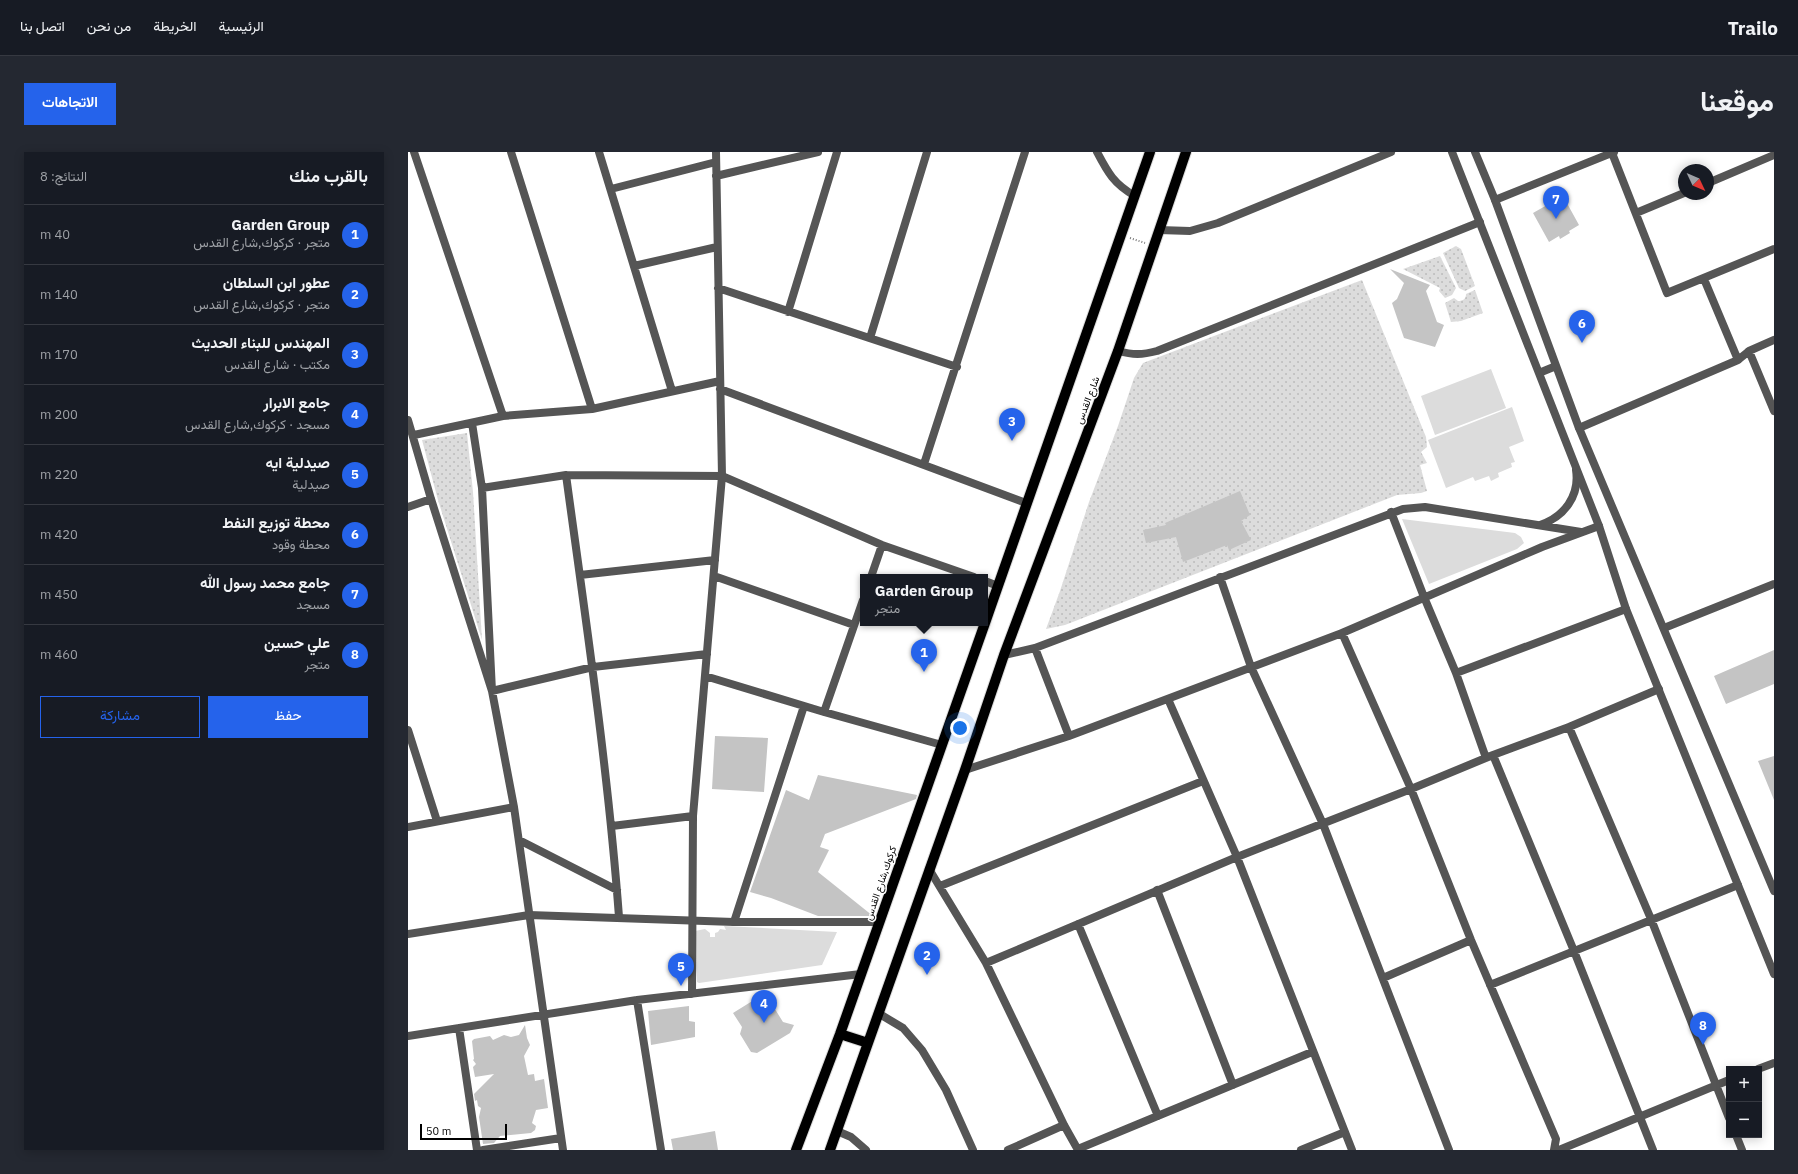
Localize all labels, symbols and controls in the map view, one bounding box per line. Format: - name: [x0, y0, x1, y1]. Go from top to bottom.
- text: Trailo: [1728, 16, 1778, 40]
- text: اتصل بنا: [20, 17, 65, 35]
- text: من نحن: [87, 17, 131, 35]
- text: الخريطة: [153, 17, 197, 35]
- text: الرئيسية: [219, 17, 264, 35]
- text: موقعنا: [1700, 82, 1774, 119]
- button: الاتجاهات: [24, 83, 116, 125]
- north arrow: [1678, 164, 1714, 200]
- text: بالقرب منك: [289, 165, 368, 187]
- text: النتائج: 8: [40, 168, 87, 185]
- pin: 7: [1543, 186, 1569, 219]
- text: Garden Group: [231, 215, 330, 234]
- text: 40 m: [40, 226, 70, 243]
- text: 1: [351, 226, 359, 243]
- text: متجر · كركوك,شارع القدس: [193, 234, 330, 251]
- text: عطور ابن السلطان: [223, 273, 330, 292]
- text: 140 m: [40, 286, 78, 303]
- text: 2: [351, 286, 359, 303]
- text: متجر · كركوك,شارع القدس: [193, 296, 330, 313]
- pin: 6: [1569, 310, 1595, 343]
- text: المهندس للبناء الحديث: [191, 333, 330, 352]
- text: 170 m: [40, 346, 78, 363]
- text: 3: [351, 346, 359, 363]
- text: مكتب · شارع القدس: [225, 356, 330, 373]
- street label: شارع القدس: [1072, 375, 1102, 426]
- text: جامع الابرار: [263, 393, 330, 412]
- text: 200 m: [40, 406, 78, 423]
- text: 4: [351, 406, 359, 423]
- pin: 3: [999, 408, 1025, 441]
- text: مسجد · كركوك,شارع القدس: [185, 416, 330, 433]
- text: صیدلیة ایە: [266, 453, 330, 472]
- text: 220 m: [40, 466, 78, 483]
- text: 5: [351, 466, 359, 483]
- text: صيدلية: [292, 476, 330, 493]
- text: محطة توزيع النفط: [222, 513, 330, 532]
- text: 420 m: [40, 526, 78, 543]
- text: 6: [351, 526, 359, 543]
- text: محطة وقود: [272, 536, 330, 553]
- text: جامع محمد رسول الله: [200, 573, 330, 592]
- popup: [860, 574, 988, 626]
- text: Garden Group: [875, 581, 973, 600]
- text: 450 m: [40, 586, 78, 603]
- text: 7: [351, 586, 359, 603]
- text: مسجد: [296, 596, 330, 613]
- text: متجر: [875, 600, 900, 617]
- text: علي حسين: [264, 633, 330, 652]
- pin: 1: [911, 639, 937, 672]
- text: 460 m: [40, 646, 78, 663]
- text: 8: [351, 646, 359, 663]
- text: متجر: [305, 656, 330, 673]
- button: مشاركة: [40, 696, 200, 738]
- button: حفظ: [208, 696, 368, 738]
- your location: [950, 718, 970, 738]
- street label: كركوك,شارع القدس: [862, 844, 899, 922]
- pin: 2: [914, 942, 940, 975]
- pin: 5: [668, 953, 694, 986]
- pin: 4: [751, 990, 777, 1023]
- pin: 8: [1690, 1012, 1716, 1045]
- map controls: [1726, 1066, 1762, 1138]
- button: +: [1726, 1066, 1762, 1102]
- button: −: [1726, 1102, 1762, 1138]
- scale bar: [420, 1122, 507, 1141]
- text: 50 m: [426, 1124, 451, 1138]

